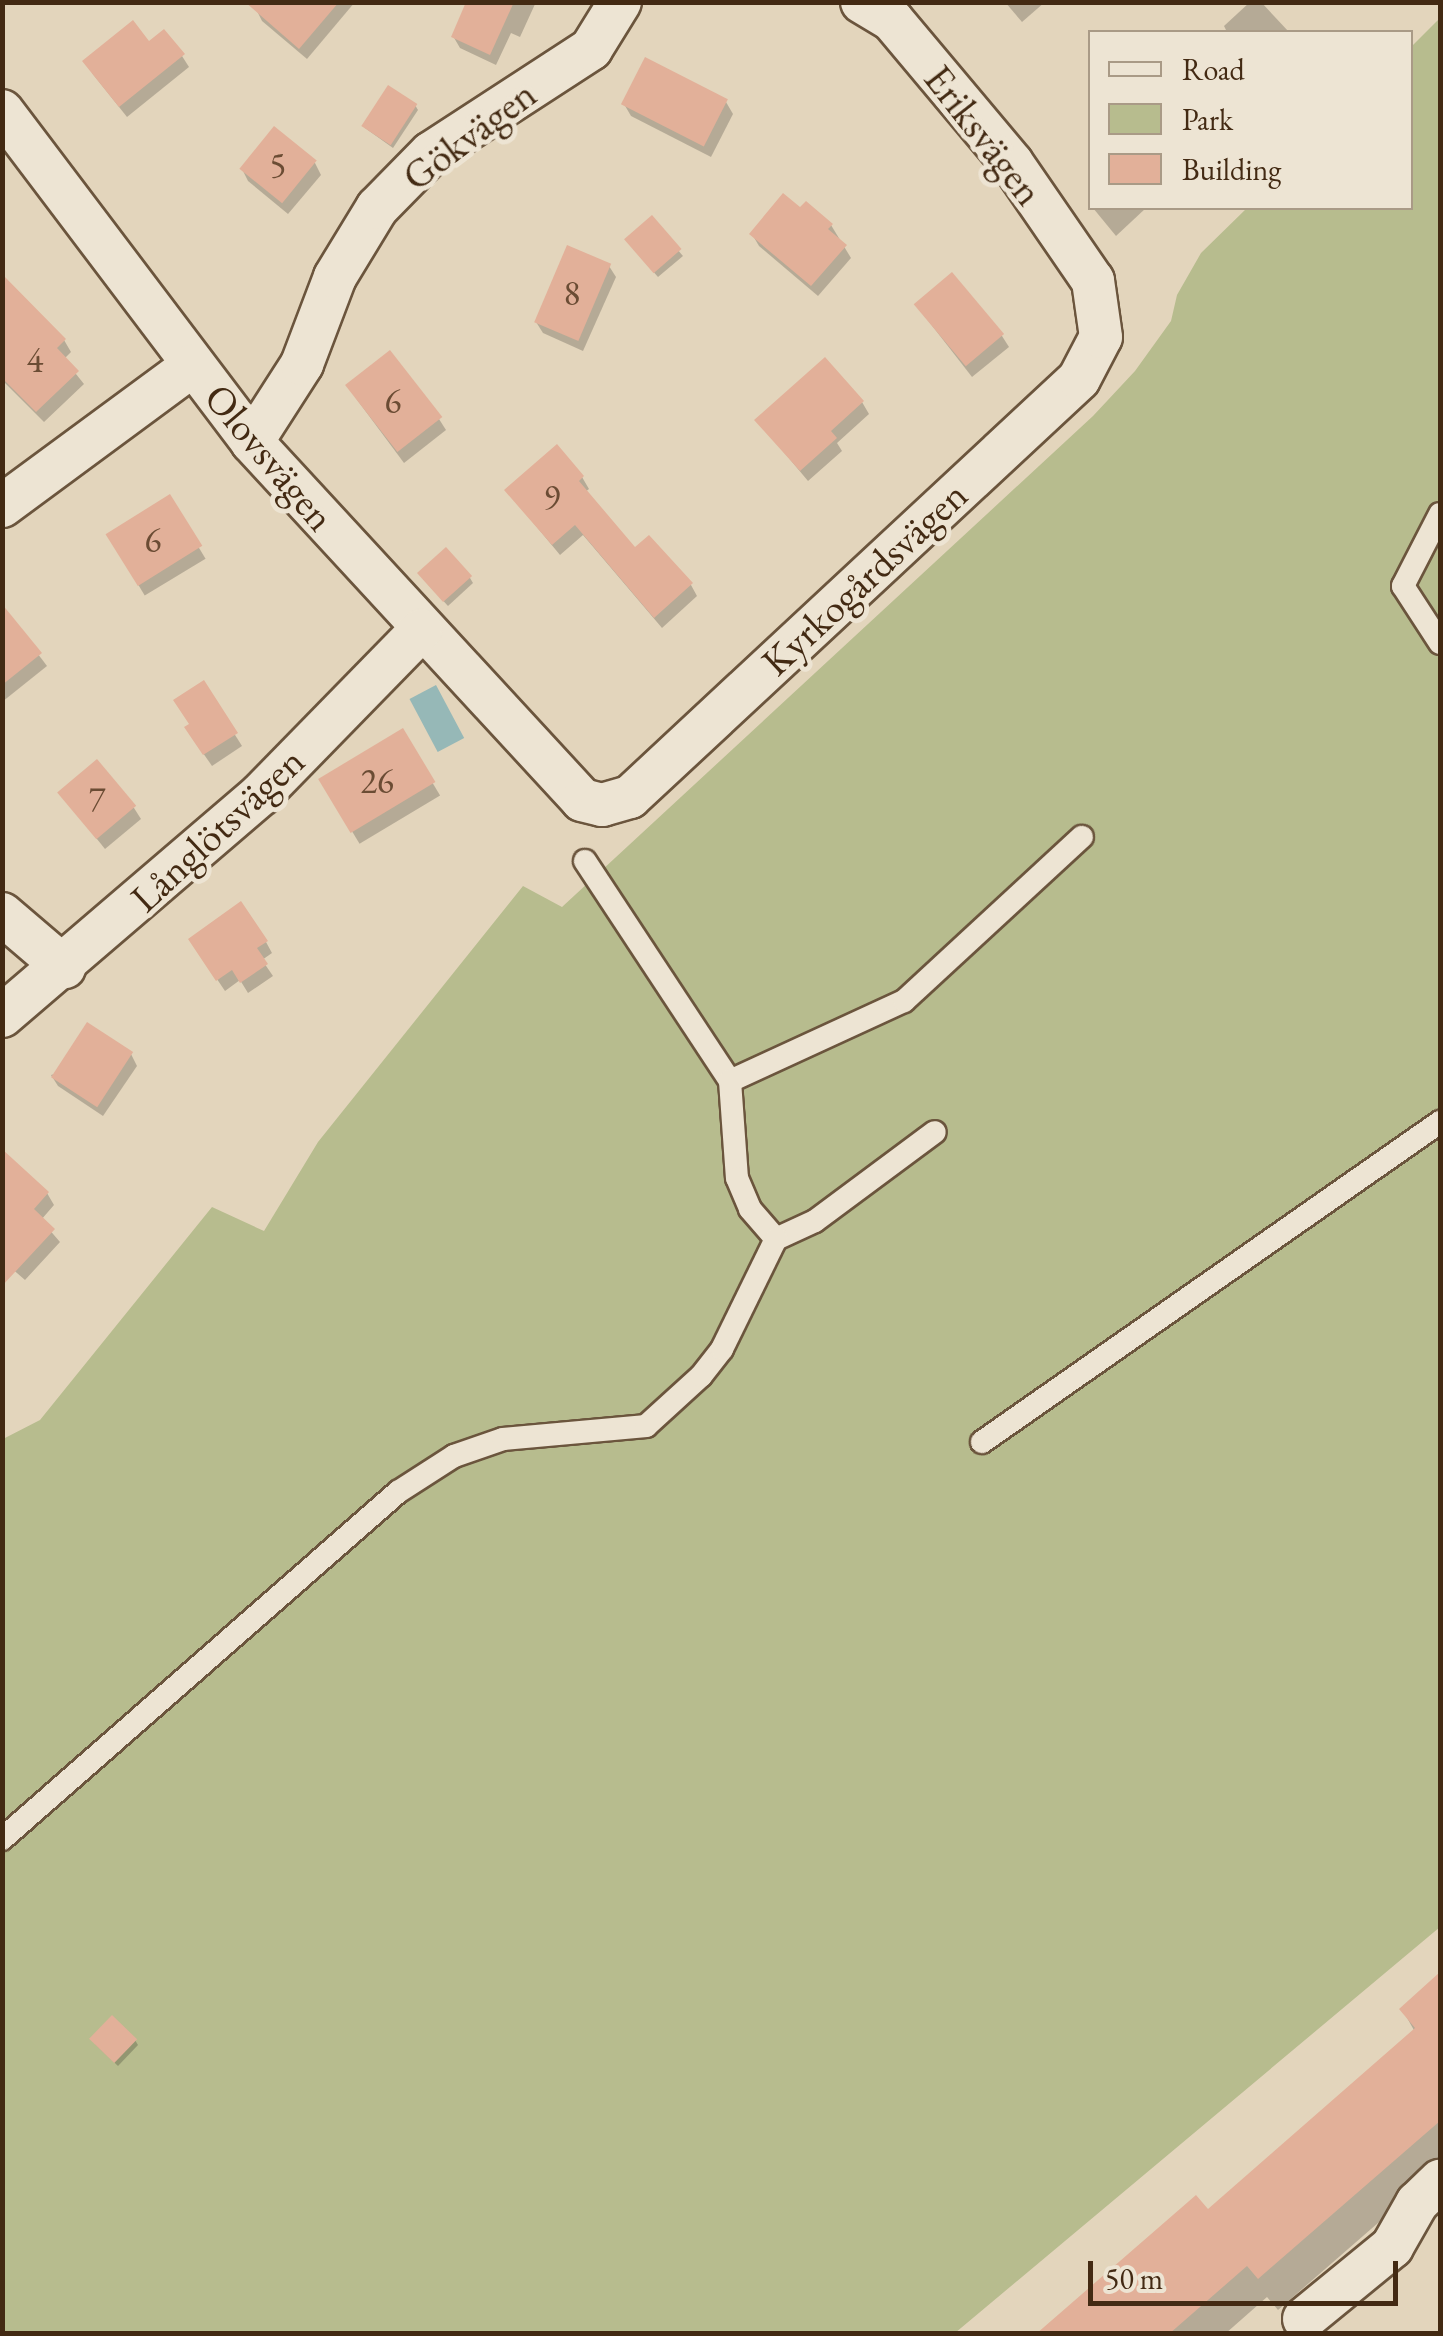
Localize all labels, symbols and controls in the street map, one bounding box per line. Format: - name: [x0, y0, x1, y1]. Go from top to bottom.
- legend: [1088, 30, 1413, 210]
- text: Road: [1182, 50, 1245, 89]
- street label: Eriksvägen: [914, 55, 1054, 215]
- street label: Gökvägen: [393, 69, 545, 201]
- text: Park: [1182, 100, 1233, 139]
- house number: 5: [270, 144, 286, 186]
- text: Building: [1182, 150, 1281, 189]
- house number: 8: [564, 272, 580, 314]
- house number: 4: [27, 339, 43, 381]
- street label: Olovsvägen: [195, 374, 345, 540]
- house number: 6: [385, 380, 401, 422]
- street label: Kyrkogårdsvägen: [751, 471, 977, 685]
- house number: 9: [544, 476, 560, 518]
- house number: 6: [145, 519, 161, 561]
- street label: Långlötsvägen: [120, 737, 314, 921]
- house number: 26: [360, 760, 394, 802]
- house number: 7: [89, 778, 105, 820]
- scale bar: [1093, 2241, 1403, 2303]
- text: 50 m: [1105, 2259, 1163, 2298]

